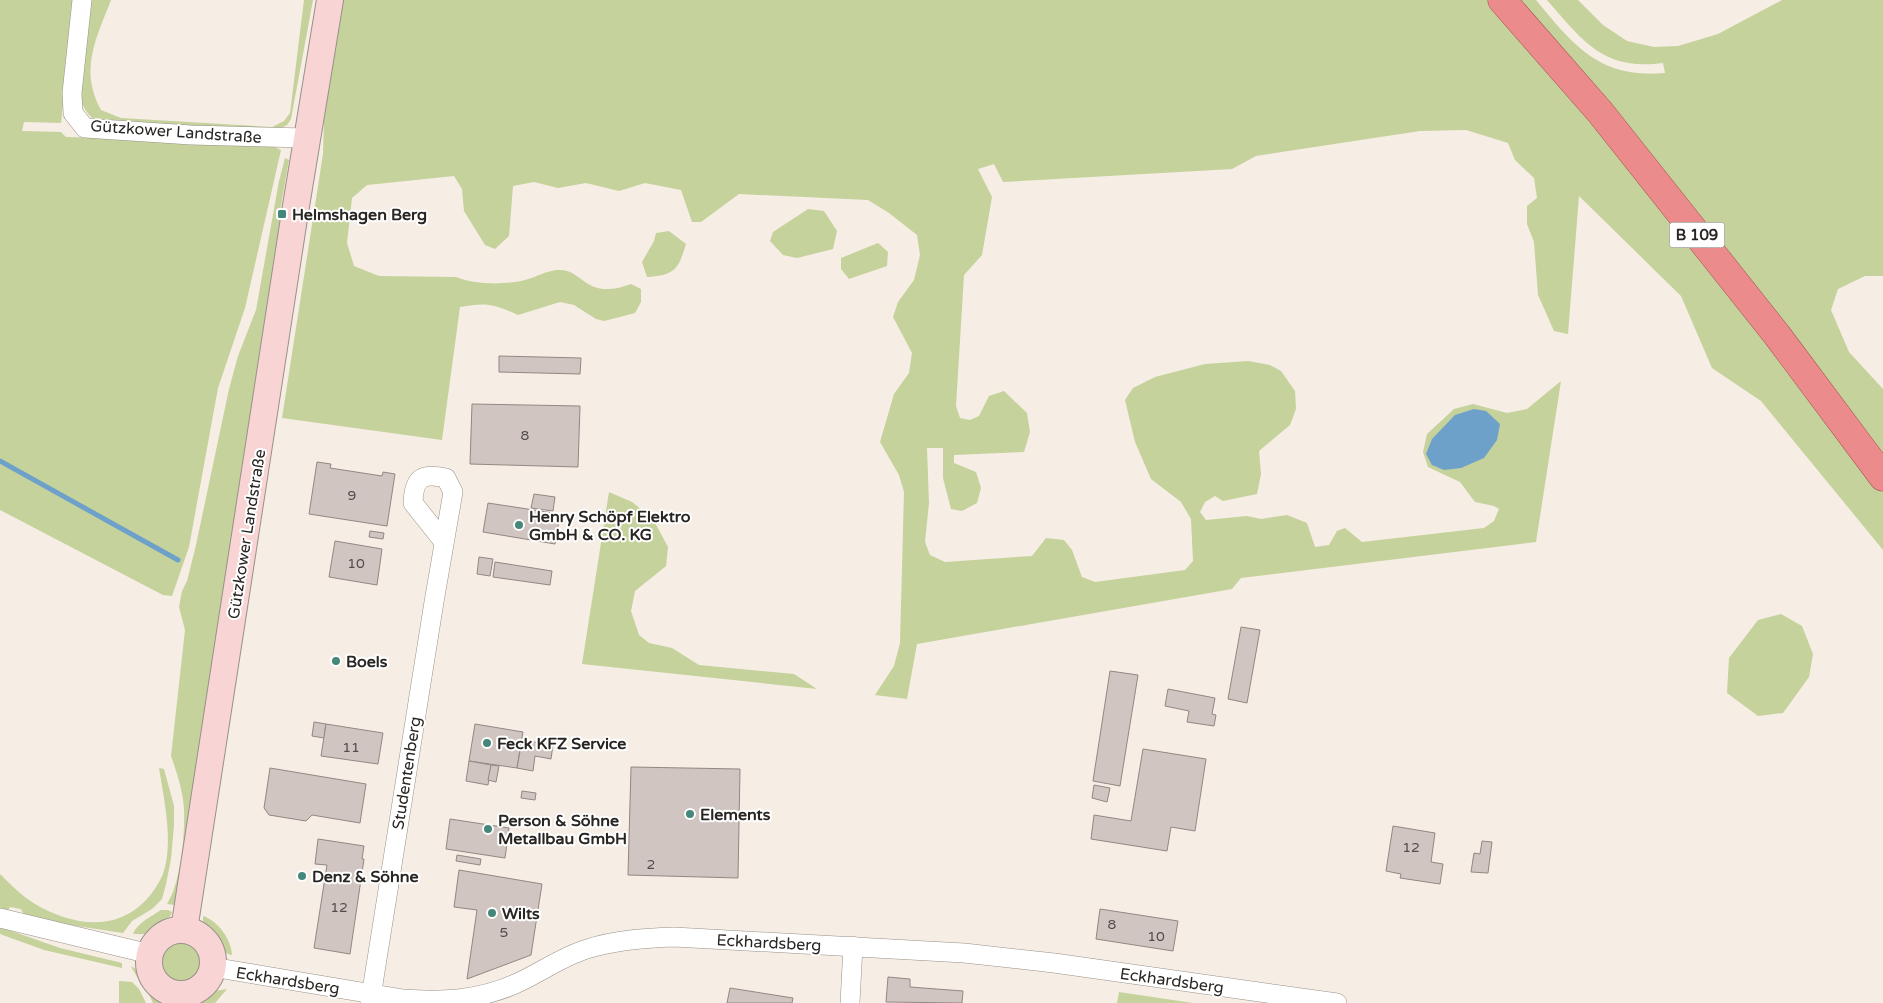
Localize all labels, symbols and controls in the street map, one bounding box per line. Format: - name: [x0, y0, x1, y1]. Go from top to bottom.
- street label: Gützkower Landstraße: [90, 116, 262, 148]
- place label: Helmshagen Berg: [292, 205, 427, 225]
- marker: Helmshagen Berg: [276, 208, 288, 220]
- road number: B 109: [1670, 222, 1724, 248]
- house number: 8: [521, 427, 530, 444]
- street label: Gützkower Landstraße: [224, 448, 270, 621]
- house number: 9: [348, 487, 356, 504]
- place label: Henry Schöpf Elektro GmbH & CO. KG: [529, 507, 691, 545]
- marker: Henry Schöpf Elektro GmbH & CO. KG: [513, 519, 525, 531]
- house number: 10: [347, 555, 365, 572]
- place label: Boels: [346, 652, 388, 672]
- marker: Boels: [330, 655, 342, 667]
- street label: Studentenberg: [388, 715, 426, 831]
- place label: Feck KFZ Service: [497, 734, 626, 754]
- marker: Feck KFZ Service: [481, 737, 493, 749]
- house number: 11: [342, 739, 360, 756]
- place label: Elements: [700, 805, 771, 825]
- marker: Elements: [684, 808, 696, 820]
- place label: Person & Söhne Metallbau GmbH: [498, 811, 627, 849]
- marker: Person & Söhne Metallbau GmbH: [482, 823, 494, 835]
- house number: 12: [1402, 839, 1420, 856]
- house number: 2: [647, 856, 655, 873]
- place label: Denz & Söhne: [312, 867, 419, 887]
- marker: Denz & Söhne: [296, 870, 308, 882]
- house number: 12: [330, 899, 348, 916]
- place label: Wilts: [502, 904, 540, 924]
- marker: Wilts: [486, 907, 498, 919]
- house number: 8: [1108, 916, 1117, 933]
- house number: 5: [500, 924, 508, 941]
- house number: 10: [1147, 928, 1165, 945]
- street label: Eckhardsberg: [716, 930, 822, 956]
- street label: Eckhardsberg: [235, 963, 341, 999]
- street label: Eckhardsberg: [1119, 964, 1225, 998]

